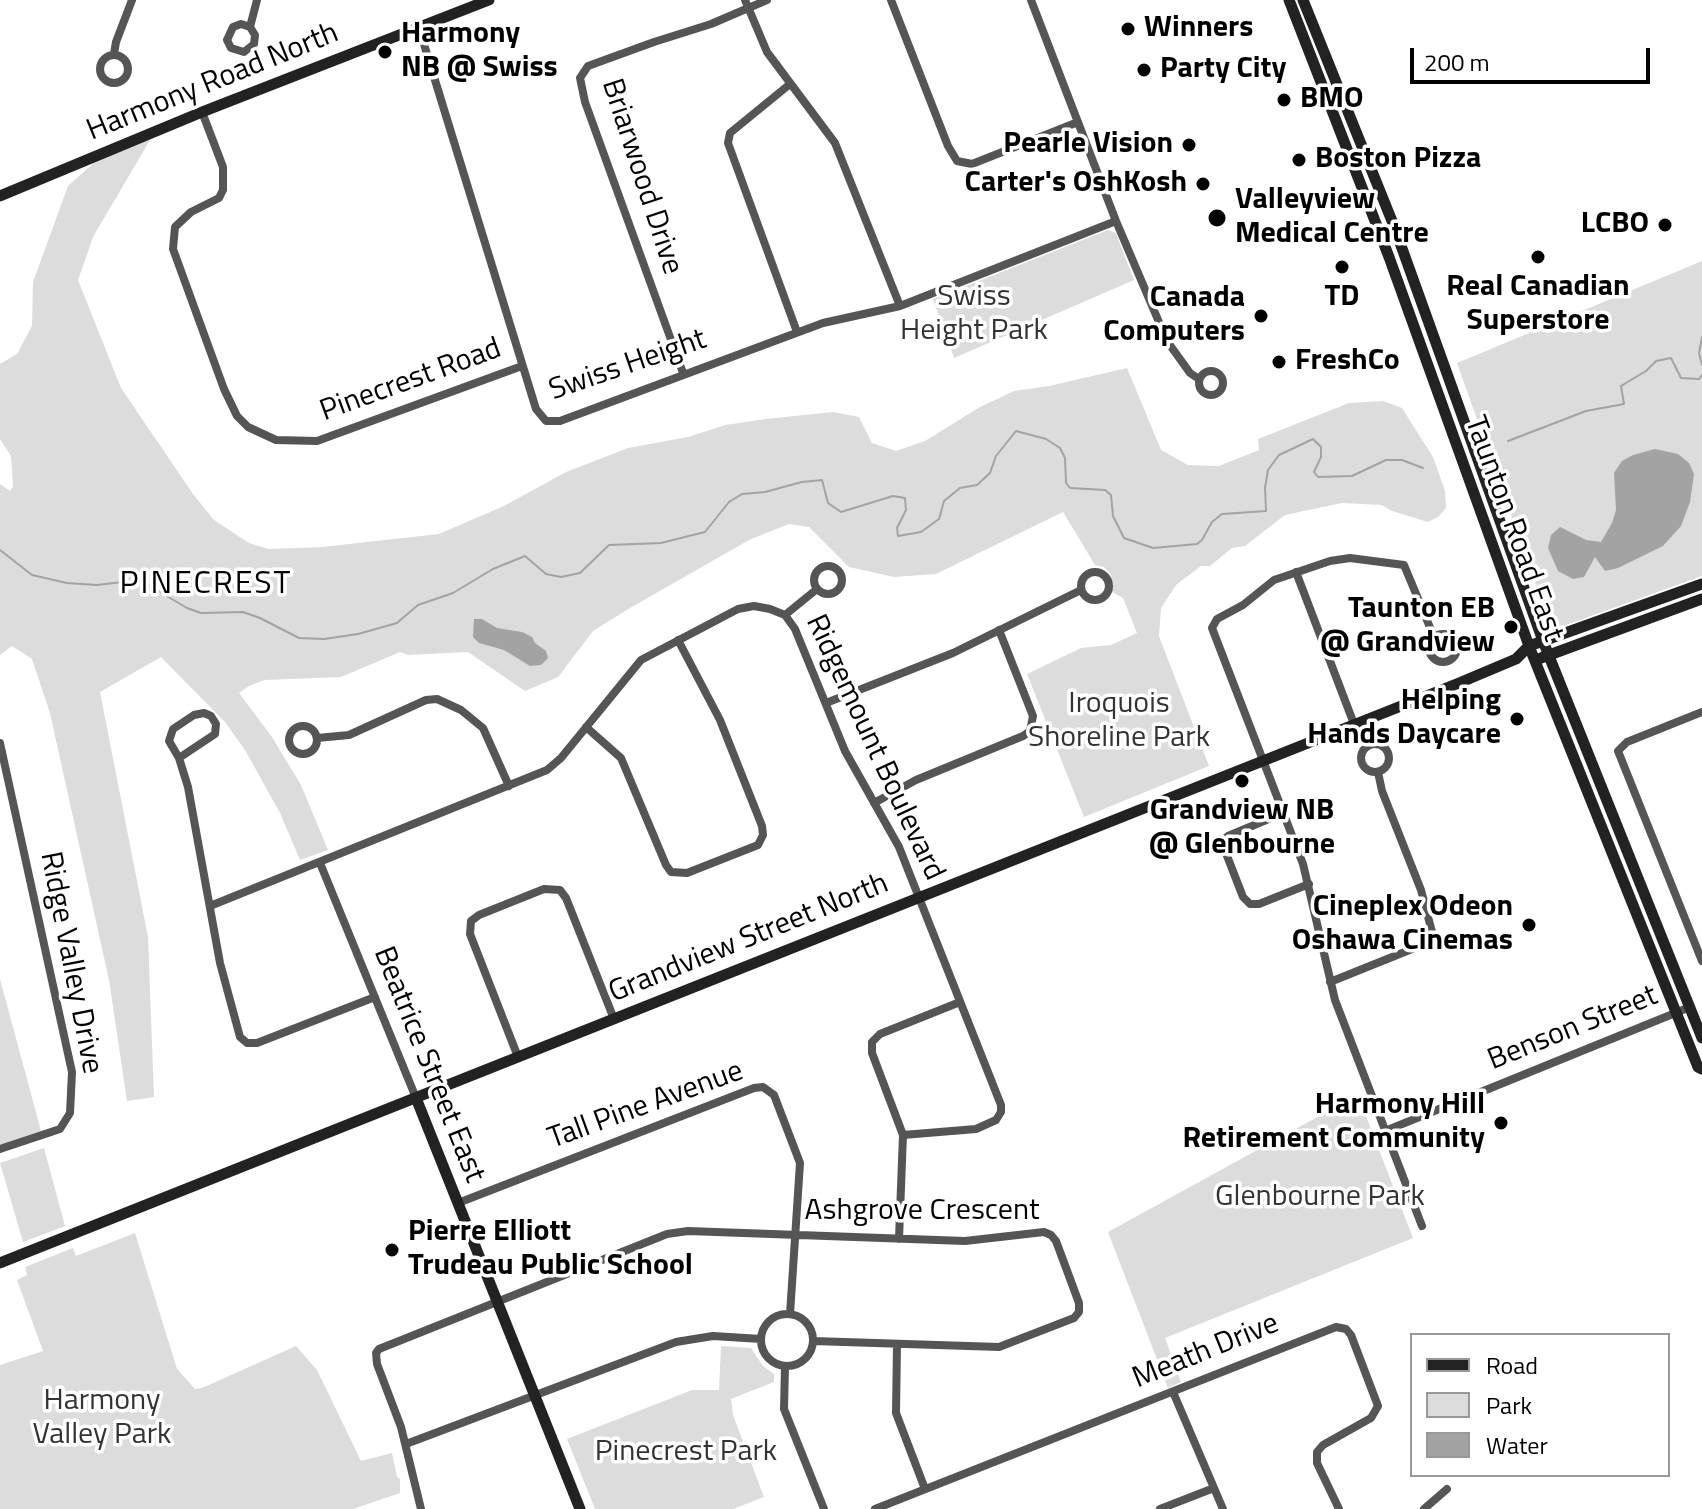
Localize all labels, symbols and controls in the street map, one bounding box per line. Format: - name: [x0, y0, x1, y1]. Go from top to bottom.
- place label: Winners: [1144, 11, 1253, 47]
- street label: Harmony Road North: [82, 16, 344, 150]
- place label: Harmony NB @ Swiss: [401, 17, 558, 88]
- marker: Winners: [1119, 20, 1137, 38]
- scale bar: [1414, 32, 1654, 82]
- marker: Harmony NB @ Swiss: [376, 43, 394, 61]
- text: 200 m: [1424, 44, 1490, 80]
- place label: Party City: [1160, 52, 1286, 88]
- marker: Party City: [1135, 61, 1153, 79]
- street label: Briarwood Drive: [592, 75, 690, 279]
- place label: BMO: [1300, 82, 1364, 118]
- marker: BMO: [1275, 91, 1293, 109]
- place label: Pearle Vision: [1003, 127, 1173, 163]
- marker: Pearle Vision: [1180, 136, 1198, 154]
- place label: Boston Pizza: [1315, 142, 1481, 178]
- marker: Boston Pizza: [1290, 151, 1308, 169]
- place label: Carter's OshKosh: [965, 166, 1187, 202]
- marker: Carter's OshKosh: [1194, 175, 1212, 193]
- place label: Valleyview Medical Centre: [1235, 183, 1429, 254]
- marker: Valleyview Medical Centre: [1206, 207, 1228, 229]
- place label: LCBO: [1581, 207, 1649, 243]
- marker: LCBO: [1656, 216, 1674, 234]
- marker: Real Canadian Superstore: [1529, 248, 1547, 266]
- marker: TD: [1333, 258, 1351, 276]
- place label: Real Canadian Superstore: [1446, 270, 1630, 340]
- park label: Swiss Height Park: [900, 280, 1048, 350]
- place label: TD: [1325, 280, 1359, 316]
- place label: Canada Computers: [1103, 281, 1245, 352]
- marker: Canada Computers: [1252, 307, 1270, 325]
- street label: Swiss Height: [545, 322, 711, 410]
- street label: Pinecrest Road: [316, 332, 506, 430]
- place label: FreshCo: [1295, 344, 1400, 380]
- marker: FreshCo: [1270, 353, 1288, 371]
- street label: Taunton Road East: [1456, 412, 1570, 646]
- district label: PINECREST: [120, 566, 292, 604]
- place label: Taunton EB @ Grandview: [1320, 592, 1495, 662]
- street label: Ridgemount Boulevard: [797, 610, 951, 886]
- marker: Taunton EB @ Grandview: [1502, 618, 1520, 636]
- place label: Helping Hands Daycare: [1307, 684, 1501, 754]
- park label: Iroquois Shoreline Park: [1028, 687, 1210, 758]
- marker: Helping Hands Daycare: [1508, 710, 1526, 728]
- marker: Grandview NB @ Glenbourne: [1233, 772, 1251, 790]
- place label: Grandview NB @ Glenbourne: [1149, 794, 1335, 864]
- street label: Ridge Valley Drive: [31, 849, 109, 1077]
- street label: Grandview Street North: [604, 866, 894, 1012]
- place label: Cineplex Odeon Oshawa Cinemas: [1292, 890, 1513, 960]
- marker: Cineplex Odeon Oshawa Cinemas: [1520, 916, 1538, 934]
- street label: Beatrice Street East: [364, 942, 492, 1188]
- street label: Benson Street: [1483, 979, 1663, 1079]
- street label: Tall Pine Avenue: [544, 1054, 748, 1158]
- place label: Harmony Hill Retirement Community: [1182, 1088, 1485, 1158]
- marker: Harmony Hill Retirement Community: [1492, 1114, 1510, 1132]
- park label: Glenbourne Park: [1215, 1180, 1425, 1216]
- street label: Ashgrove Crescent: [805, 1194, 1039, 1230]
- place label: Pierre Elliott Trudeau Public School: [408, 1215, 693, 1286]
- marker: Pierre Elliott Trudeau Public School: [383, 1241, 401, 1259]
- street label: Meath Drive: [1128, 1306, 1284, 1398]
- legend: [1410, 1333, 1670, 1477]
- text: Road: [1486, 1347, 1538, 1383]
- park label: Harmony Valley Park: [33, 1384, 171, 1454]
- text: Park: [1486, 1387, 1532, 1423]
- text: Water: [1486, 1427, 1548, 1463]
- park label: Pinecrest Park: [595, 1435, 777, 1471]

